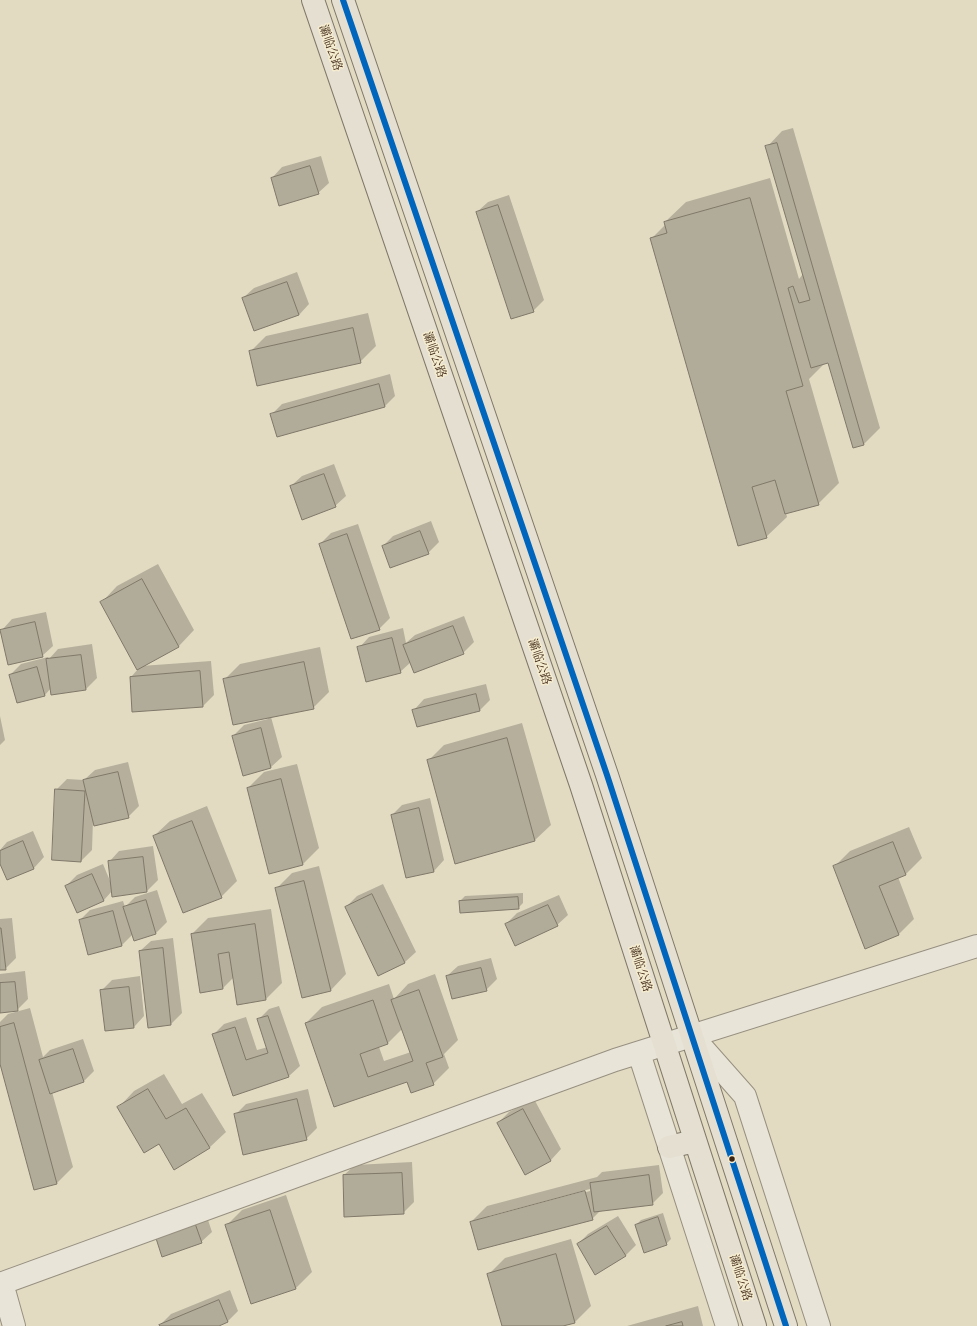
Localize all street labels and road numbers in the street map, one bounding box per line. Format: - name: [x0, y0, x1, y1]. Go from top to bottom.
- street label: 灞临公路: [315, 23, 345, 73]
- street label: 灞临公路: [419, 330, 449, 380]
- street label: 灞临公路: [524, 637, 554, 687]
- street label: 灞临公路: [626, 944, 654, 994]
- street label: 灞临公路: [726, 1253, 754, 1303]

